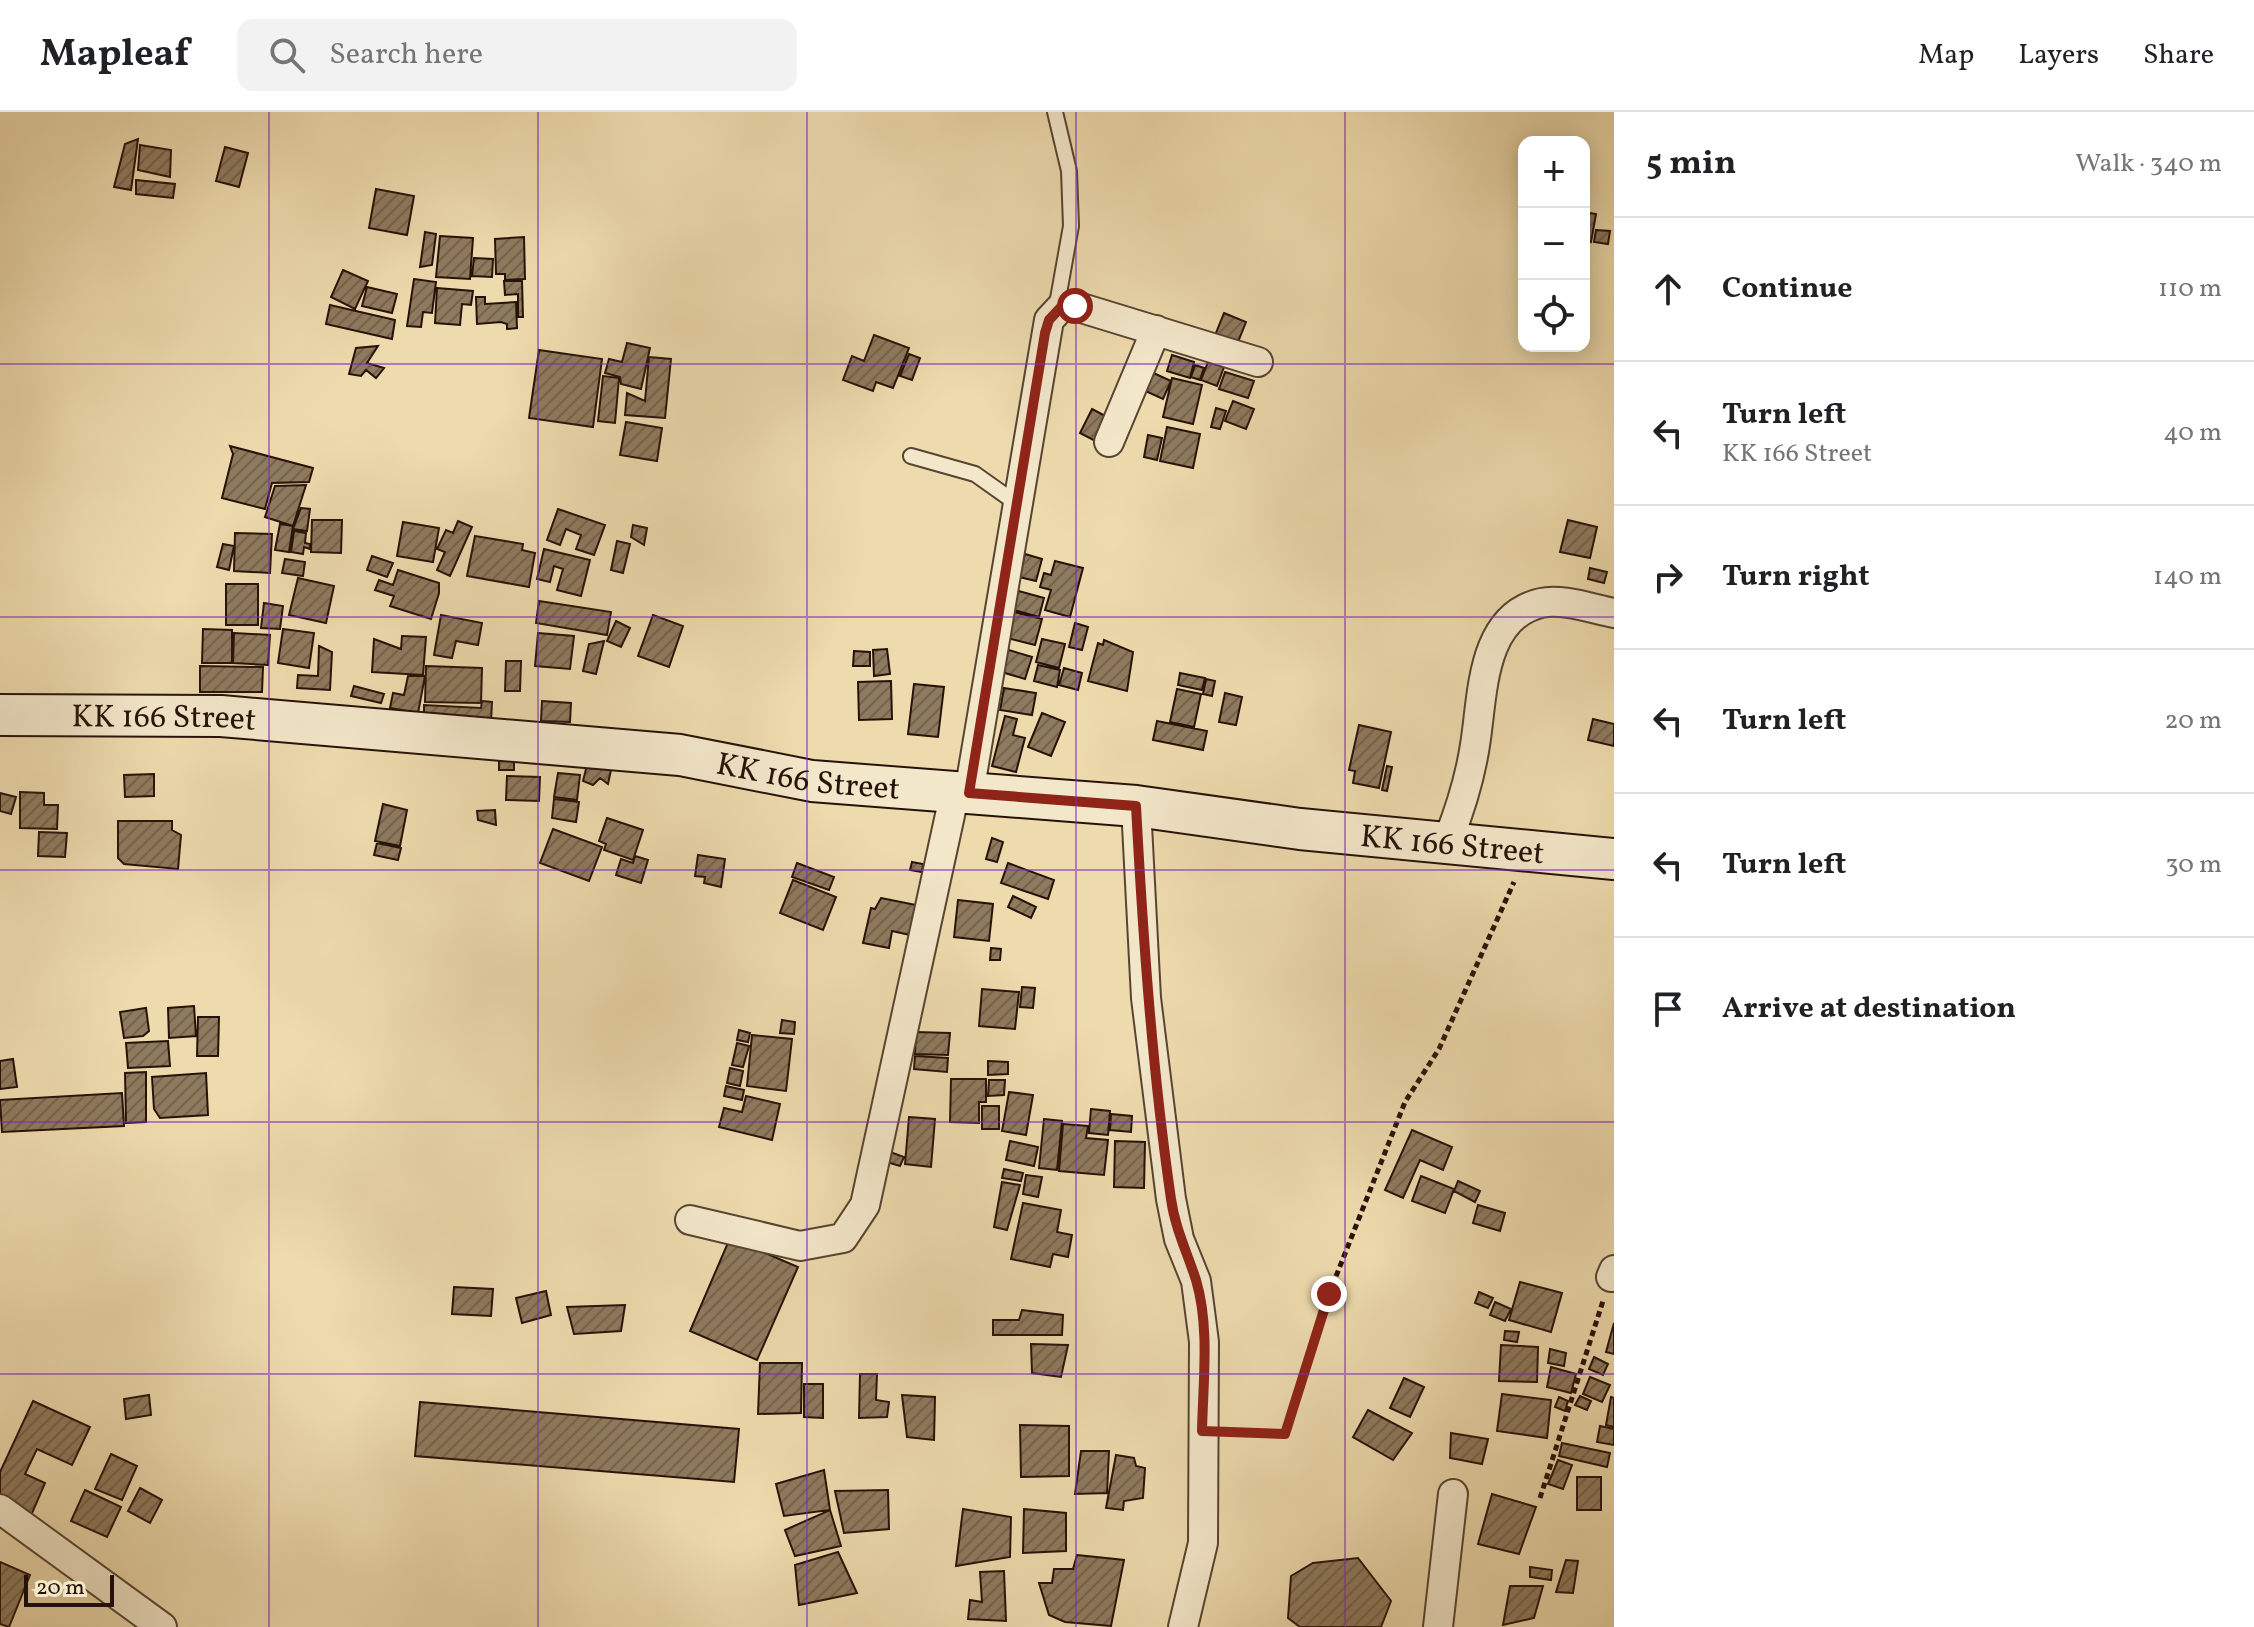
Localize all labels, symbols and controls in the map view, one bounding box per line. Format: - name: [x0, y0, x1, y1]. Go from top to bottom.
- search box: [237, 19, 797, 91]
- text: Mapleaf: [40, 29, 189, 82]
- icon: search: [265, 33, 309, 77]
- text: Search here: [329, 34, 483, 76]
- text: Map: [1918, 36, 1974, 75]
- text: Layers: [2018, 36, 2099, 75]
- text: Share: [2143, 36, 2214, 75]
- map controls: [1518, 136, 1590, 352]
- button: +: [1518, 136, 1590, 208]
- text: 5 min: [1646, 141, 1736, 188]
- text: Walk · 340 m: [2075, 146, 2222, 182]
- button: −: [1518, 208, 1590, 280]
- icon: ahead: [1646, 267, 1690, 311]
- text: Continue: [1722, 268, 1853, 310]
- text: 110 m: [2158, 271, 2222, 307]
- button: locate: [1518, 280, 1590, 352]
- route start: [1057, 288, 1093, 324]
- text: Turn left: [1722, 394, 1846, 436]
- icon: left: [1646, 411, 1690, 455]
- text: 40 m: [2163, 415, 2222, 451]
- text: KK 166 Street: [1722, 436, 1872, 472]
- icon: right: [1646, 555, 1690, 599]
- text: Turn right: [1722, 556, 1870, 598]
- text: 140 m: [2153, 559, 2222, 595]
- street label: KK 166 Street: [71, 696, 258, 744]
- icon: left: [1646, 699, 1690, 743]
- text: Turn left: [1722, 700, 1846, 742]
- text: 20 m: [2164, 703, 2222, 739]
- street label: KK 166 Street: [712, 744, 901, 813]
- street label: KK 166 Street: [1358, 816, 1546, 877]
- icon: left: [1646, 843, 1690, 887]
- text: Turn left: [1722, 844, 1846, 886]
- text: 30 m: [2165, 847, 2222, 883]
- icon: arrive: [1646, 987, 1690, 1031]
- text: Arrive at destination: [1722, 988, 2016, 1030]
- route end: [1311, 1276, 1347, 1312]
- scale bar: [24, 1571, 114, 1607]
- text: 20 m: [36, 1573, 85, 1604]

